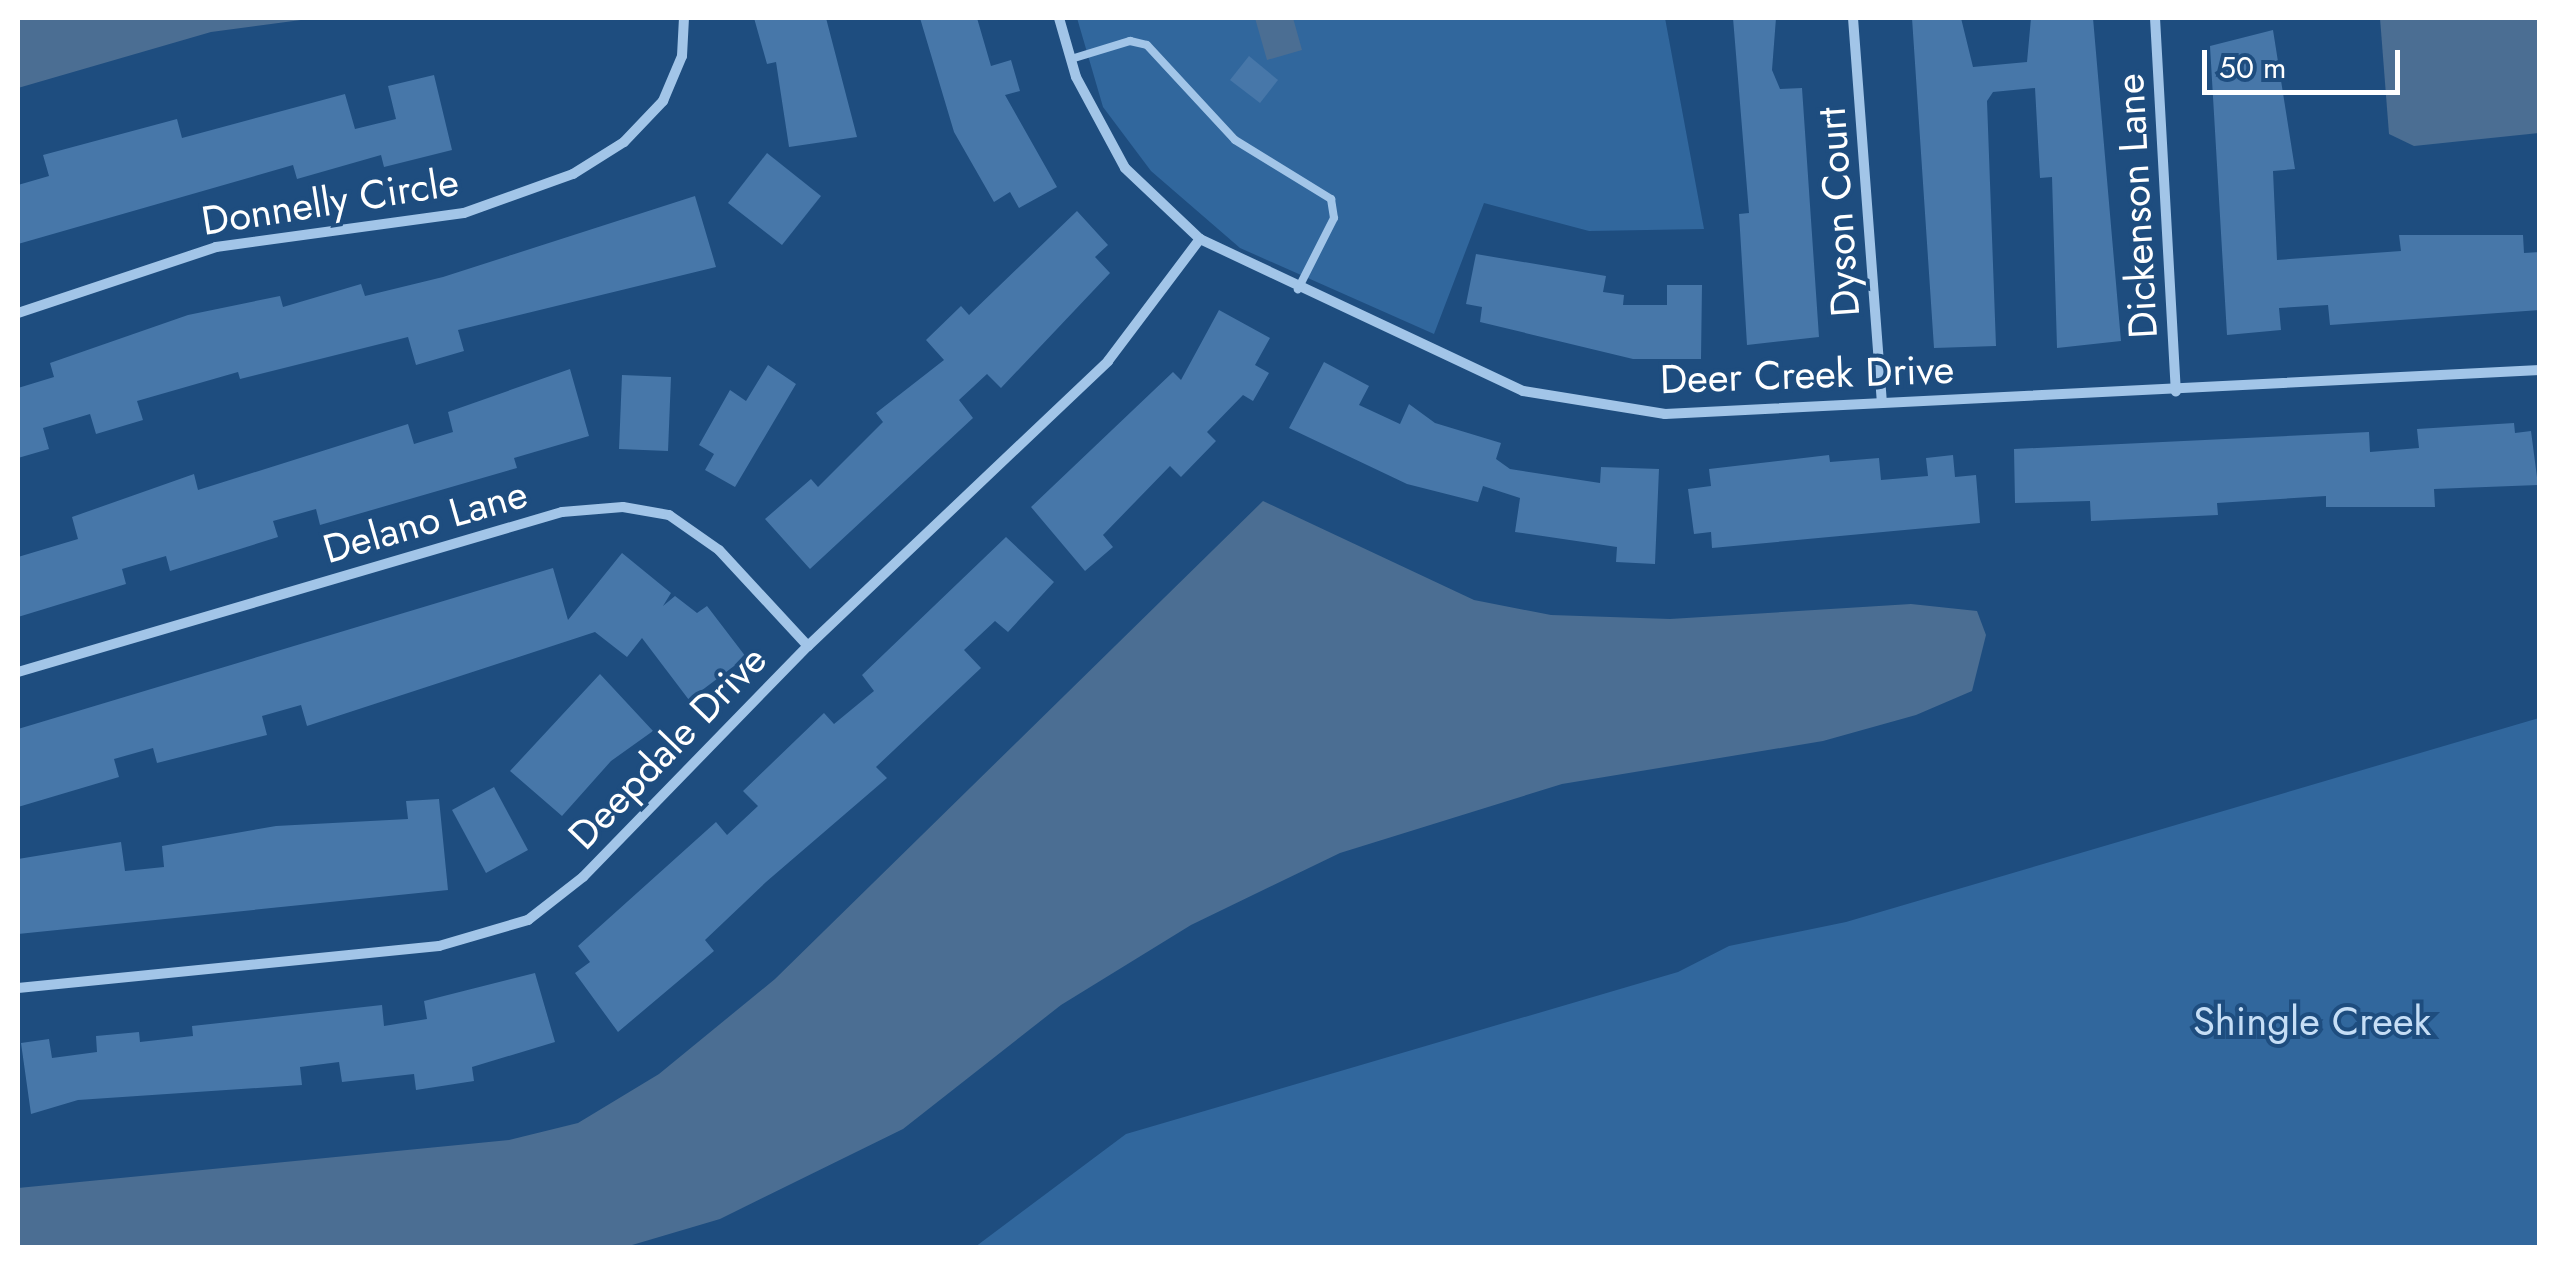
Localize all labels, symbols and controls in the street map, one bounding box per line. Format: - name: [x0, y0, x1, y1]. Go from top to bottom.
- scale bar: [2207, 30, 2404, 92]
- text: 50 m: [2219, 46, 2286, 89]
- street label: Dickenson Lane: [2105, 72, 2167, 340]
- street label: Dyson Court: [1807, 106, 1869, 318]
- street label: Donnelly Circle: [198, 157, 462, 245]
- street label: Deer Creek Drive: [1659, 345, 1955, 403]
- street label: Delano Lane: [317, 469, 533, 573]
- street label: Deepdale Drive: [558, 635, 776, 859]
- park label: Shingle Creek: [2193, 997, 2431, 1045]

